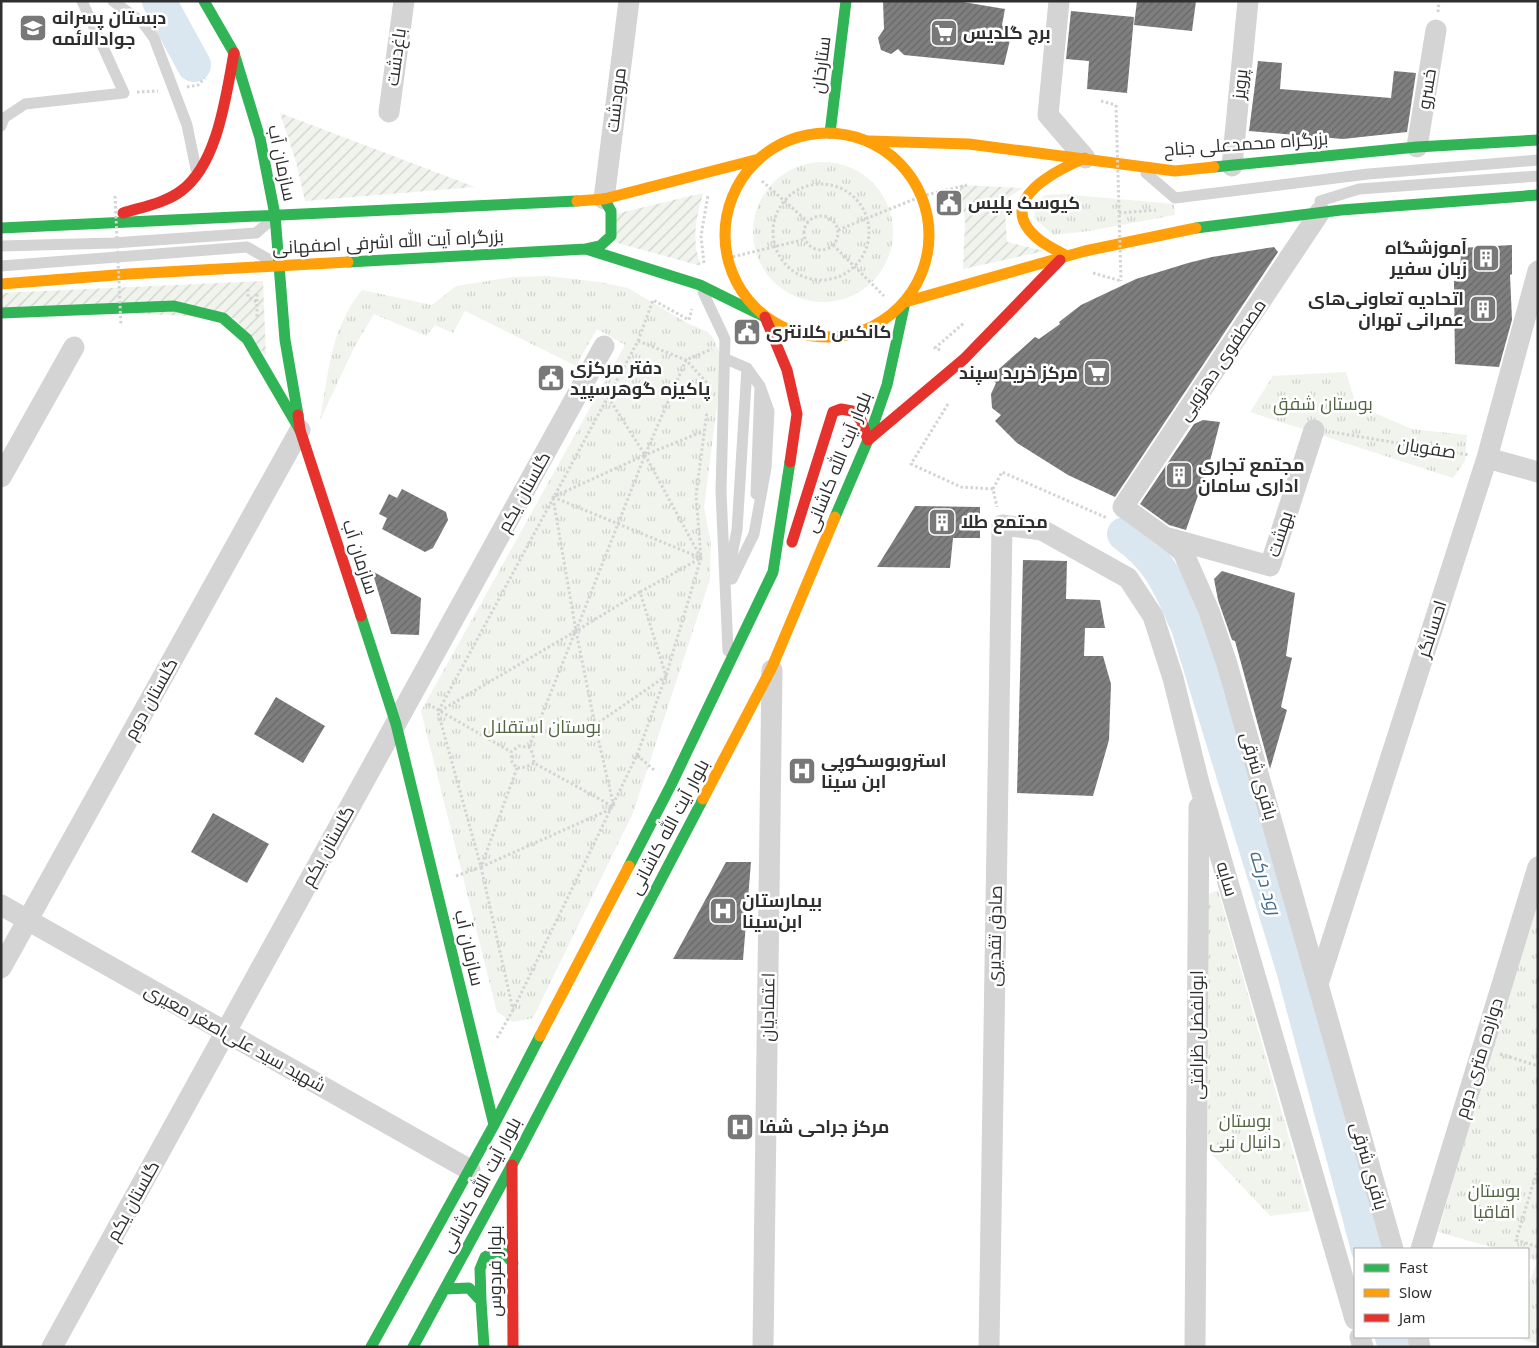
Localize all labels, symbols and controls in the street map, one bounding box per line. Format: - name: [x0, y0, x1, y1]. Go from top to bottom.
- place label: دبستان پسرانه جوادالائمه: [52, 5, 166, 50]
- school or university icon: دبستان پسرانه جوادالائمه: [18, 13, 48, 43]
- supermarket icon: برج گلدیس: [929, 18, 959, 48]
- place label: برج گلدیس: [963, 20, 1051, 45]
- street label: باغ‌دشت: [379, 26, 412, 88]
- street label: ستارخان: [805, 35, 835, 95]
- street label: مرودشت: [599, 66, 631, 134]
- street label: پرویز: [1225, 67, 1254, 101]
- street label: خسرو: [1411, 67, 1441, 111]
- street label: سازمان آب: [263, 122, 303, 203]
- street label: بزرگراه محمدعلی جناح: [1163, 125, 1329, 162]
- public building icon: کیوسک پلیس: [934, 188, 964, 218]
- place label: کیوسک پلیس: [968, 190, 1080, 215]
- street label: بزرگراه آیت الله اشرفی اصفهانی: [272, 223, 504, 259]
- place label: آموزشگاه زبان سفیر: [1385, 235, 1467, 280]
- building icon: آموزشگاه زبان سفیر: [1471, 243, 1501, 273]
- place label: اتحادیه تعاونی‌های عمرانی تهران: [1308, 286, 1464, 331]
- street label: مصطفوی دهزویی: [1172, 294, 1271, 425]
- building icon: اتحادیه تعاونی‌های عمرانی تهران: [1468, 294, 1498, 324]
- public building icon: کانکس کلانتری: [732, 317, 762, 347]
- place label: کانکس کلانتری: [766, 319, 891, 343]
- place label: دفتر مرکزی پاکیزه گوهرسپید: [570, 355, 711, 401]
- supermarket icon: مرکز خرید سپند: [1082, 358, 1112, 388]
- place label: مرکز خرید سپند: [959, 360, 1078, 385]
- public building icon: دفتر مرکزی پاکیزه گوهرسپید: [536, 363, 566, 393]
- street label: بلوار آیت الله کاشانی: [798, 388, 876, 536]
- park label: بوستان شفق: [1273, 391, 1373, 416]
- street label: صفویان: [1396, 431, 1458, 463]
- street label: گلستان یکم: [491, 447, 556, 537]
- place label: مجتمع تجاری اداری سامان: [1198, 452, 1305, 497]
- building icon: مجتمع تجاری اداری سامان: [1164, 460, 1194, 490]
- building icon: مجتمع طلا: [927, 507, 957, 537]
- street label: بهشت: [1260, 508, 1298, 560]
- place label: مجتمع طلا: [961, 509, 1048, 534]
- street label: سازمان آب: [338, 516, 384, 597]
- street label: احسانگر: [1410, 597, 1452, 661]
- street label: گلستان دوم: [118, 653, 183, 744]
- park label: بوستان استقلال: [483, 714, 601, 738]
- street label: باقری شرقی: [1236, 729, 1284, 823]
- place label: استروبوسکوپی ابن سینا: [821, 748, 947, 793]
- street label: بلوار آیت الله کاشانی: [622, 755, 714, 898]
- hospital icon: استروبوسکوپی ابن سینا: [787, 756, 817, 786]
- street label: گلستان یکم: [295, 801, 360, 891]
- water label: رود درکه: [1244, 846, 1289, 920]
- street label: سایه: [1212, 858, 1244, 899]
- street label: صادق تقدیری: [981, 885, 1008, 987]
- place label: بیمارستان ابن‌سینا: [742, 888, 822, 933]
- hospital icon: بیمارستان ابن‌سینا: [708, 896, 738, 926]
- street label: سازمان آب: [450, 907, 490, 988]
- street label: ابوالفضل ظرافتی: [1184, 970, 1208, 1100]
- street label: اعتمادیان: [754, 972, 780, 1042]
- street label: شهید سید علی‌اصغر معیری: [140, 977, 330, 1097]
- street label: دوازده متری دوم: [1448, 995, 1509, 1121]
- park label: بوستان دانیال نبی: [1209, 1108, 1281, 1153]
- hospital icon: مرکز جراحی شفا: [725, 1112, 755, 1142]
- street label: بلوار آیت الله کاشانی: [434, 1113, 526, 1256]
- place label: مرکز جراحی شفا: [759, 1114, 889, 1138]
- street label: باقری شرقی: [1346, 1119, 1394, 1213]
- street label: گلستان یکم: [100, 1156, 165, 1246]
- park label: بوستان اقاقیا: [1468, 1178, 1520, 1223]
- street label: بلوار فردوس: [482, 1225, 506, 1317]
- legend: [1354, 1248, 1529, 1338]
- text: Fast: [1399, 1257, 1428, 1277]
- text: Slow: [1399, 1282, 1432, 1302]
- text: Jam: [1397, 1307, 1426, 1327]

